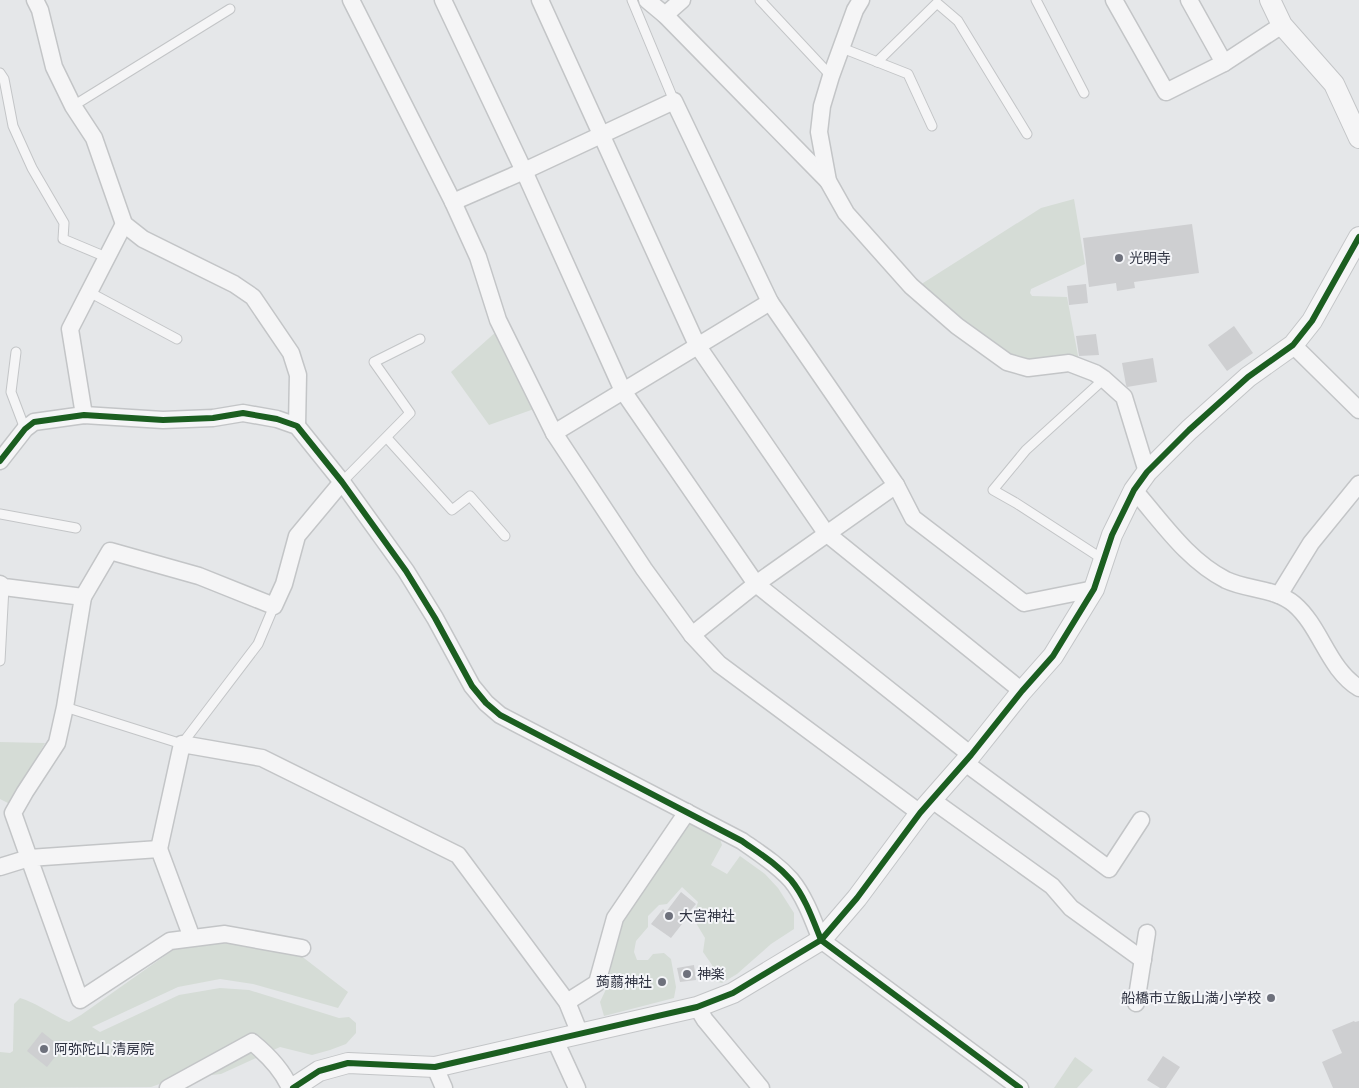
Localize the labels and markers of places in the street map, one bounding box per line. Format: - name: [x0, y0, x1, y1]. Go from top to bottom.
- place label: 光明寺: [1129, 250, 1171, 267]
- marker: 光明寺: [1113, 252, 1125, 264]
- place label: 大宮神社: [679, 908, 735, 925]
- marker: 大宮神社: [663, 910, 675, 922]
- place label: 神楽: [697, 966, 725, 983]
- marker: 神楽: [681, 968, 693, 980]
- place label: 蒟蒻神社: [596, 974, 652, 991]
- marker: 蒟蒻神社: [656, 976, 668, 988]
- place label: 船橋市立飯山満小学校: [1121, 990, 1261, 1007]
- marker: 船橋市立飯山満小学校: [1265, 992, 1277, 1004]
- place label: 阿弥陀山 清房院: [54, 1041, 154, 1058]
- marker: 阿弥陀山 清房院: [38, 1043, 50, 1055]

